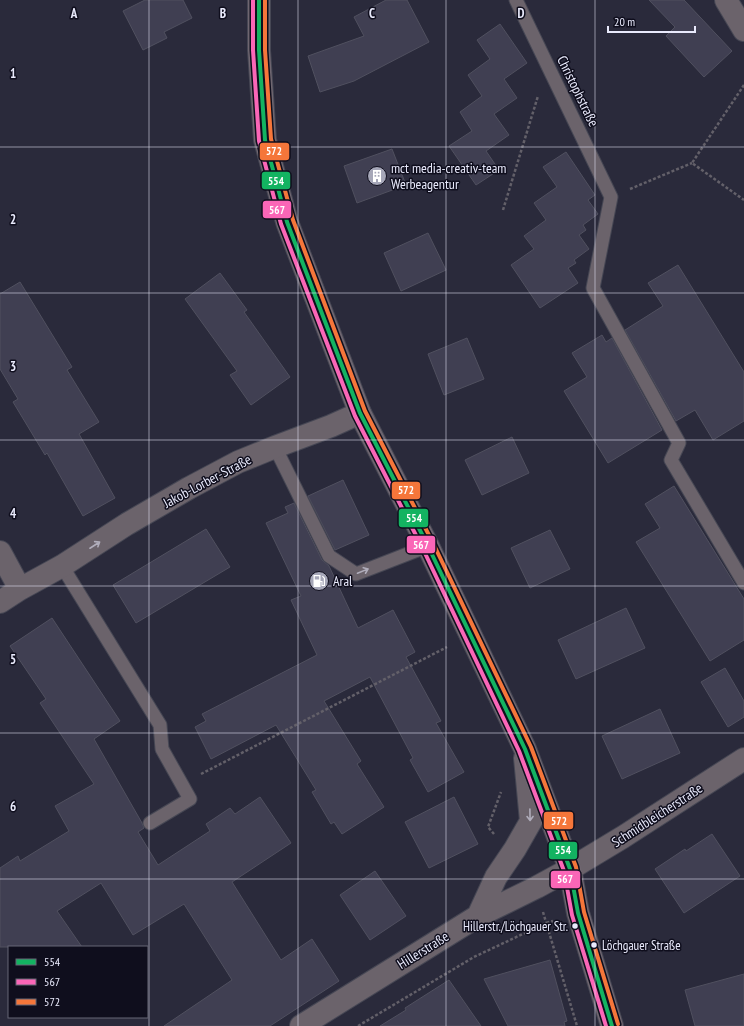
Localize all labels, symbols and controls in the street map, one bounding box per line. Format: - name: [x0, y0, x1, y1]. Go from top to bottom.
- text: A: [70, 5, 78, 22]
- text: B: [220, 5, 226, 22]
- text: C: [369, 5, 375, 22]
- text: D: [518, 5, 525, 22]
- scale bar: [608, 8, 695, 34]
- text: 20 m: [614, 14, 635, 29]
- street label: Christophstraße: [553, 53, 603, 130]
- text: 1: [10, 65, 16, 82]
- line badge: 572: [259, 142, 290, 161]
- text: 572: [266, 144, 282, 158]
- place label: mct media-creativ-team Werbeagentur: [391, 159, 506, 193]
- building icon: mct media-creativ-team Werbeagentur: [366, 165, 388, 187]
- line badge: 554: [261, 171, 291, 190]
- text: 554: [268, 174, 285, 188]
- line badge: 567: [262, 200, 292, 219]
- text: 567: [269, 203, 285, 217]
- text: 2: [10, 211, 16, 228]
- text: 3: [10, 358, 16, 375]
- street label: Jakob-Lorber-Straße: [159, 450, 254, 512]
- line badge: 572: [391, 481, 421, 500]
- text: 572: [398, 483, 414, 497]
- text: 4: [10, 505, 17, 522]
- line badge: 554: [398, 508, 429, 528]
- text: 554: [406, 511, 423, 525]
- line badge: 567: [406, 535, 436, 554]
- text: 567: [413, 538, 429, 552]
- one-way arrow: [89, 541, 100, 549]
- one-way arrow: [356, 567, 368, 574]
- fuel station icon: Aral: [308, 570, 330, 592]
- place label: Aral: [333, 572, 353, 590]
- text: 5: [10, 651, 16, 668]
- street label: Schmidbleicherstraße: [608, 779, 706, 851]
- text: 6: [10, 798, 16, 815]
- one-way arrow: [526, 809, 534, 822]
- line badge: 572: [543, 811, 574, 830]
- text: 572: [551, 814, 567, 828]
- line badge: 554: [548, 841, 578, 860]
- text: 554: [555, 843, 572, 857]
- line badge: 567: [550, 870, 581, 889]
- text: 567: [557, 872, 573, 886]
- place label: Hillerstr./Löchgauer Str.: [463, 918, 568, 935]
- marker: Hillerstr./Löchgauer Str.: [570, 921, 580, 931]
- street label: Hillerstraße: [394, 927, 452, 973]
- place label: Löchgauer Straße: [602, 937, 681, 954]
- marker: Löchgauer Straße: [589, 940, 599, 950]
- legend: [8, 946, 148, 1018]
- text: 554: [44, 954, 61, 969]
- text: 567: [44, 974, 60, 989]
- text: 572: [44, 994, 60, 1009]

